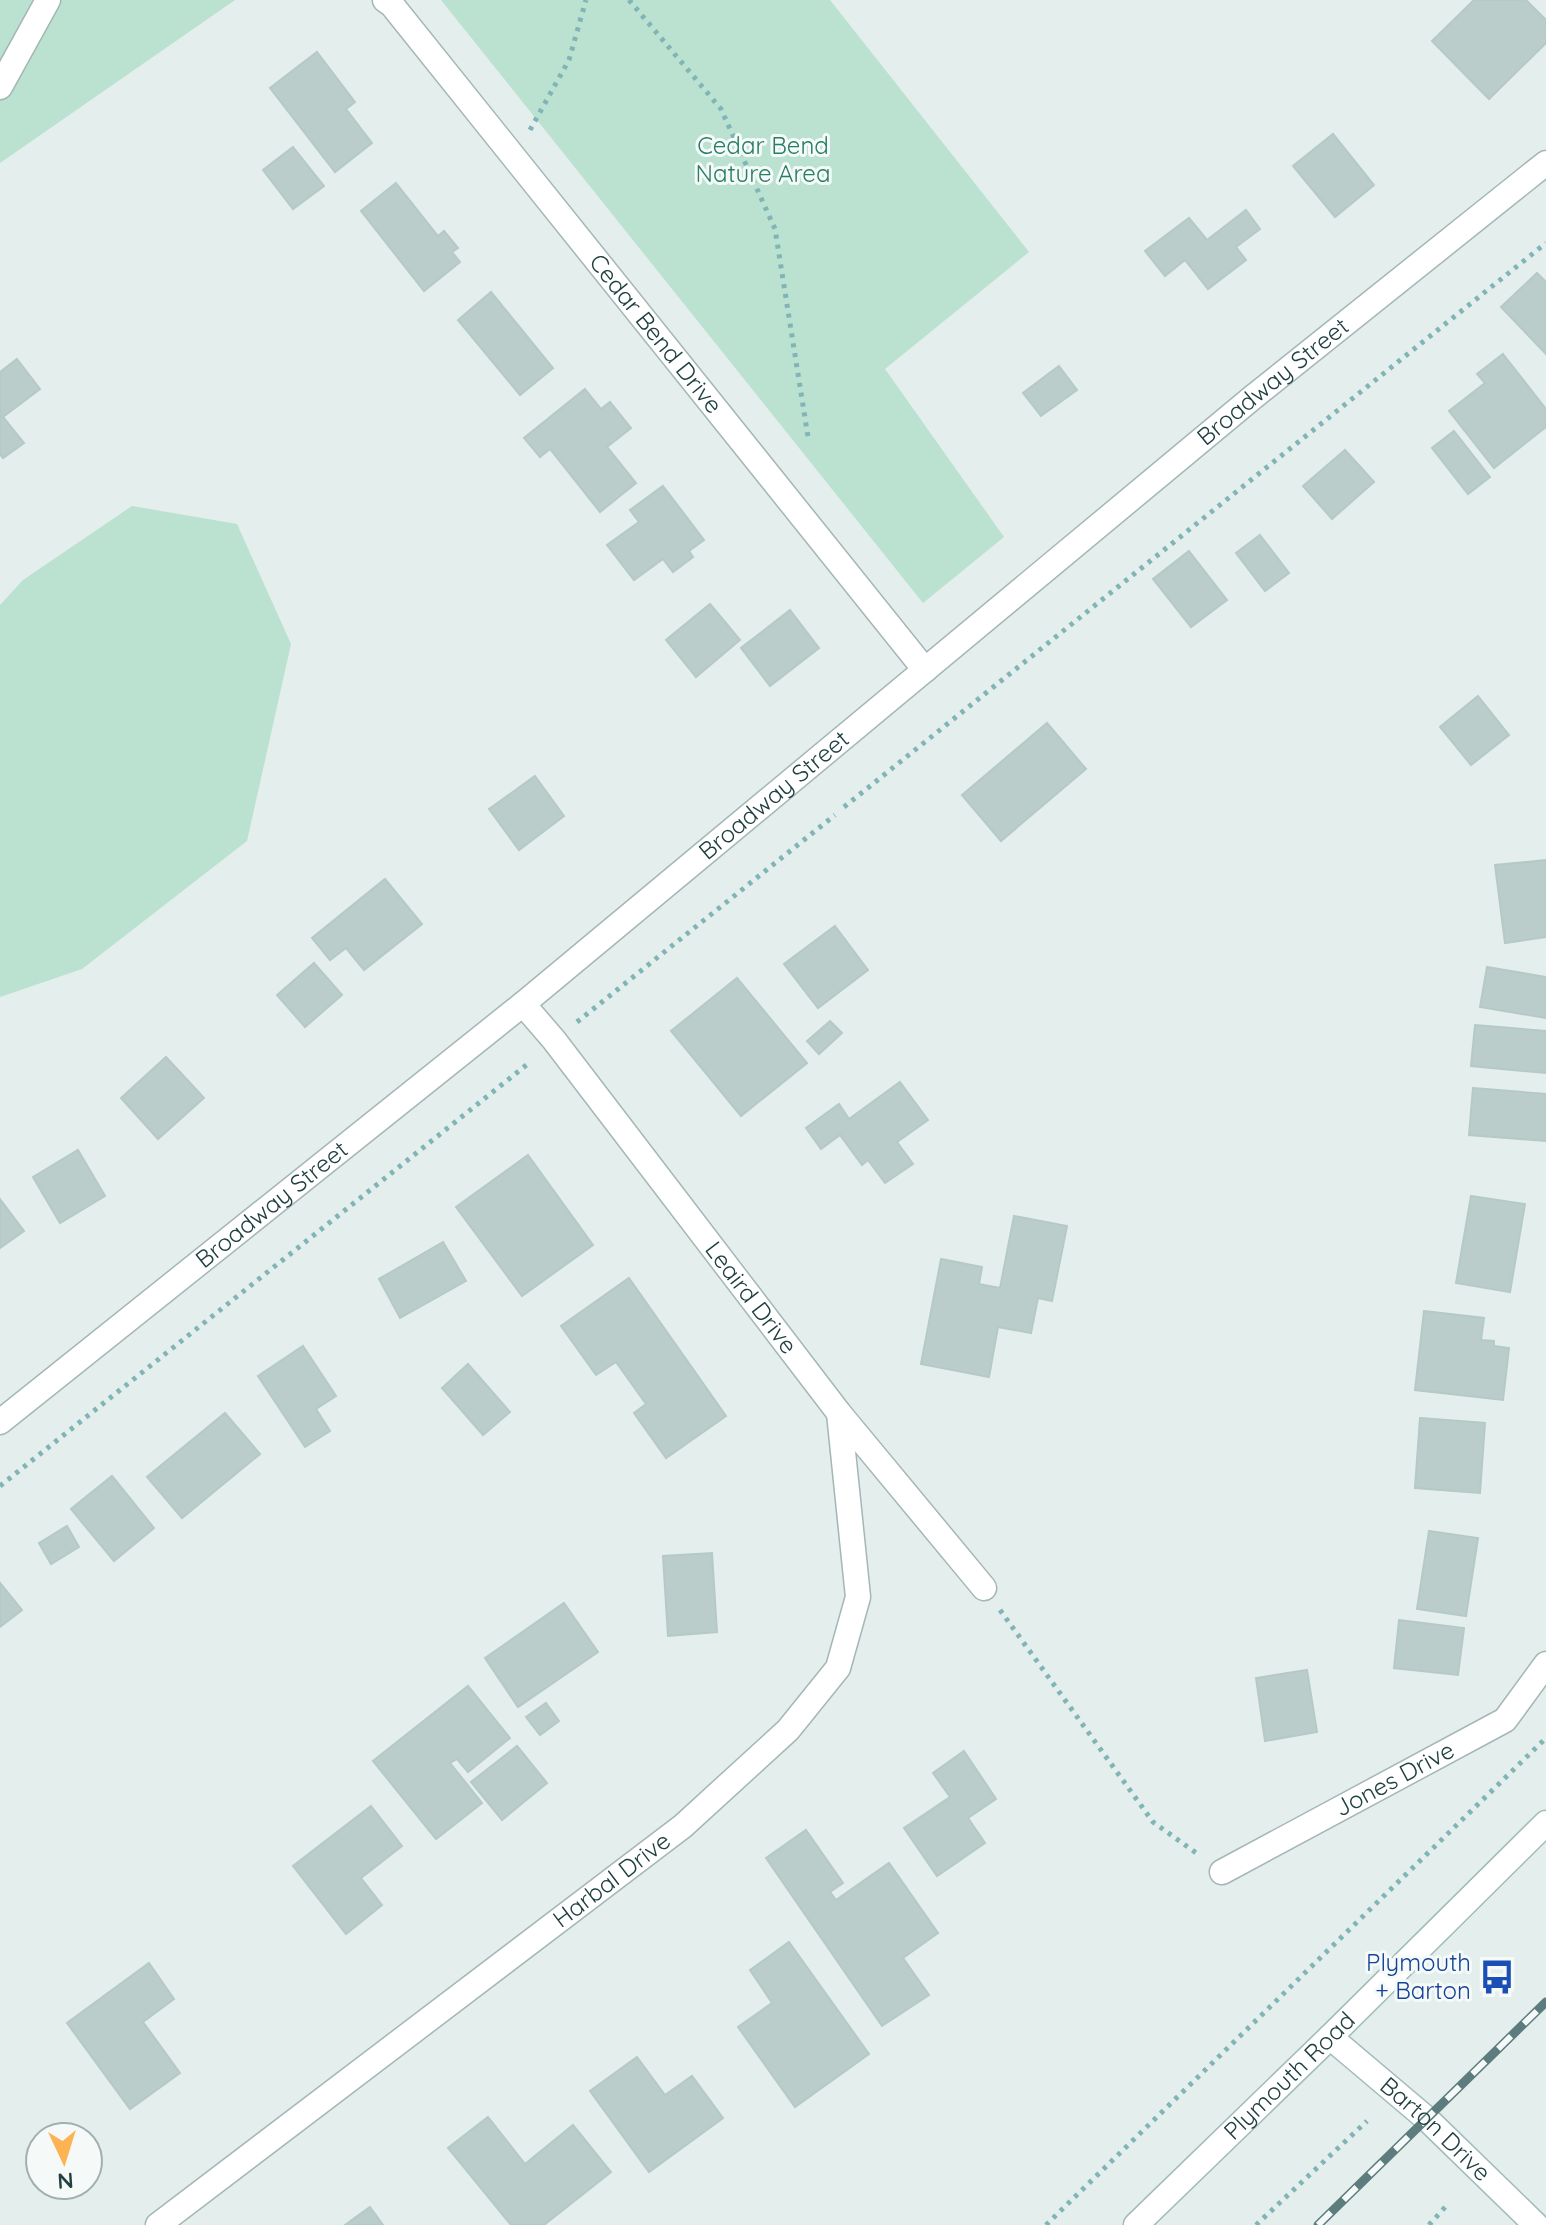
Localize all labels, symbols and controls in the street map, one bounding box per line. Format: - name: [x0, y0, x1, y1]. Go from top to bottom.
- park label: Cedar Bend Nature Area: [695, 130, 831, 188]
- street label: Cedar Bend Drive: [583, 247, 729, 419]
- street label: Broadway Street: [1190, 311, 1354, 451]
- street label: Broadway Street: [692, 723, 855, 866]
- street label: Broadway Street: [189, 1134, 353, 1274]
- street label: Leaird Drive: [699, 1235, 804, 1359]
- street label: Jones Drive: [1329, 1734, 1459, 1823]
- street label: Harbal Drive: [546, 1825, 676, 1934]
- place label: Plymouth + Barton: [1366, 1947, 1471, 2005]
- bus stop icon: Plymouth + Barton: [1478, 1958, 1516, 1996]
- street label: Plymouth Road: [1217, 2005, 1361, 2146]
- street label: Barton Drive: [1374, 2070, 1498, 2187]
- north arrow: [24, 2121, 104, 2201]
- text: N: [56, 2166, 74, 2195]

